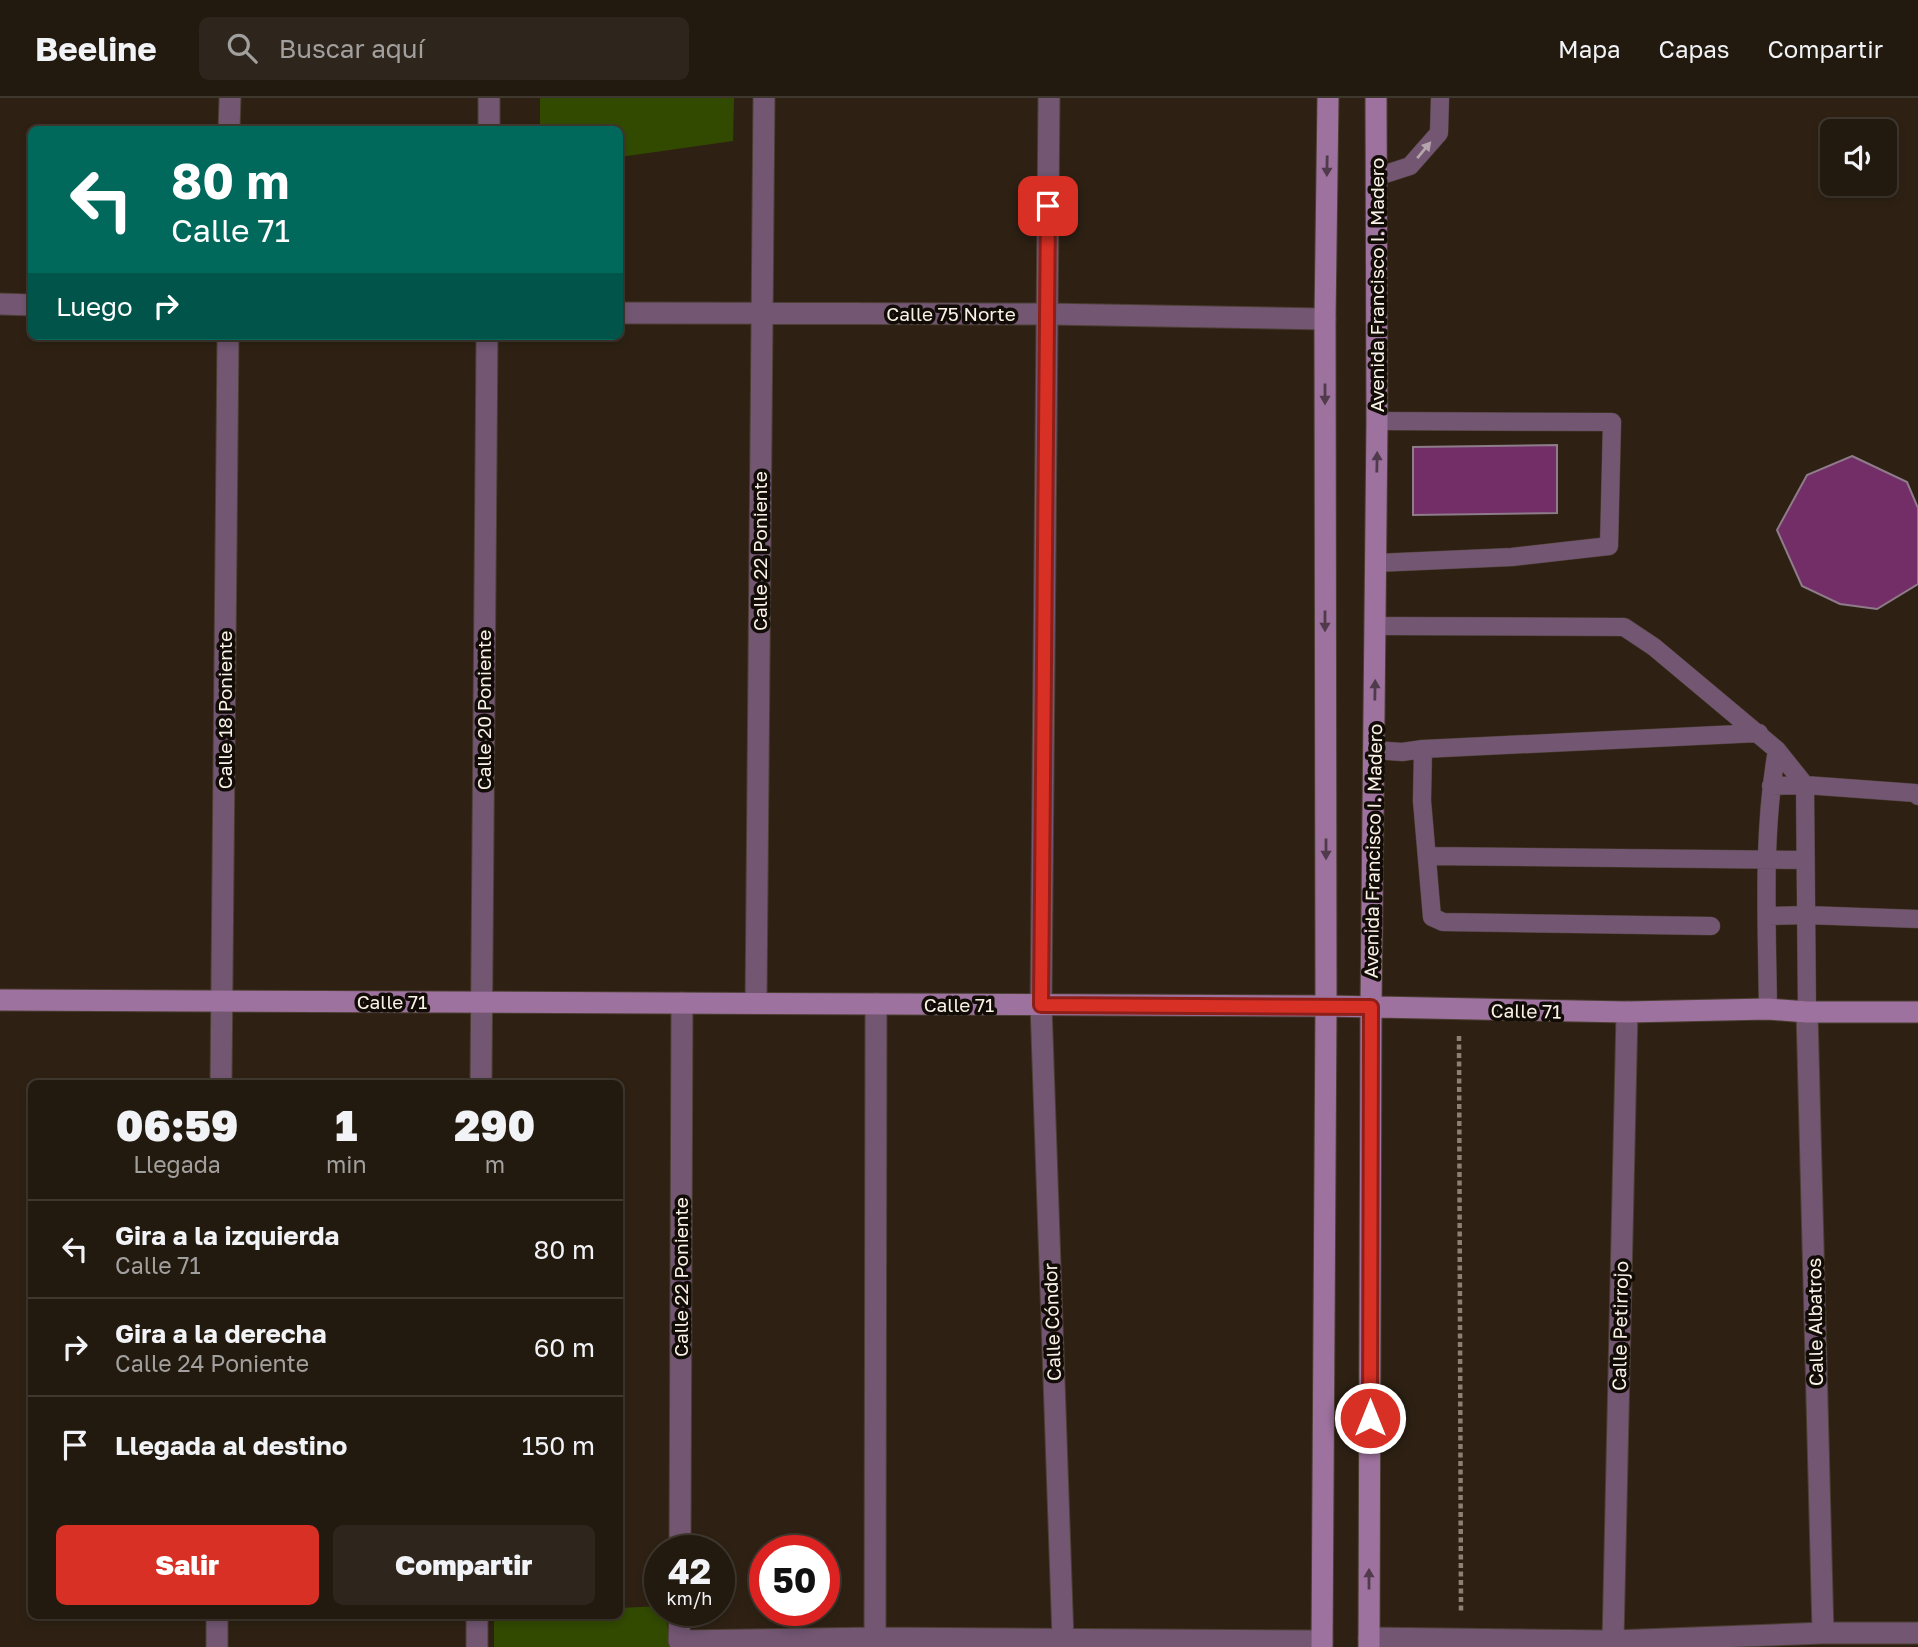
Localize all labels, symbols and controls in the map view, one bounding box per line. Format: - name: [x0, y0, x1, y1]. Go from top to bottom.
- search box: [199, 17, 689, 80]
- text: Beeline: [35, 29, 157, 68]
- icon: search: [223, 29, 261, 67]
- text: Buscar aquí: [279, 33, 425, 64]
- text: Mapa: [1558, 34, 1621, 63]
- text: Capas: [1659, 34, 1729, 63]
- text: Compartir: [1767, 34, 1883, 63]
- map controls: [1820, 119, 1897, 196]
- button: sound: [1820, 119, 1897, 196]
- one-way arrow: [1416, 141, 1432, 159]
- text: 80 m: [171, 151, 289, 210]
- icon: left: [56, 154, 147, 245]
- one-way arrow: [1321, 155, 1333, 177]
- street label: Avenida Francisco I. Madero: [1365, 158, 1388, 412]
- pin: [1018, 176, 1078, 236]
- icon: arrive: [1029, 187, 1067, 225]
- text: Calle 71: [171, 211, 290, 249]
- icon: right: [147, 287, 185, 325]
- text: Luego: [56, 291, 133, 322]
- street label: Calle 75 Norte: [886, 302, 1016, 325]
- one-way arrow: [1319, 383, 1331, 405]
- one-way arrow: [1371, 451, 1383, 473]
- street label: Calle 22 Poniente: [748, 471, 771, 631]
- one-way arrow: [1320, 610, 1331, 632]
- street label: Calle 20 Poniente: [472, 630, 495, 790]
- street label: Calle 18 Poniente: [213, 631, 236, 789]
- one-way arrow: [1369, 679, 1381, 701]
- street label: Avenida Francisco I. Madero: [1359, 724, 1386, 978]
- one-way arrow: [1320, 838, 1332, 860]
- street label: Calle 71: [357, 990, 427, 1013]
- street label: Calle 71: [924, 993, 994, 1016]
- street label: Calle 71: [1490, 998, 1562, 1023]
- text: 06:59: [116, 1100, 238, 1150]
- text: 1: [335, 1100, 357, 1150]
- text: 290: [454, 1100, 535, 1150]
- text: Llegada: [133, 1150, 221, 1178]
- text: min: [326, 1150, 367, 1178]
- text: m: [485, 1150, 505, 1178]
- street label: Calle 22 Poniente: [669, 1197, 692, 1357]
- text: Gira a la izquierda: [115, 1220, 339, 1251]
- icon: left: [56, 1230, 94, 1268]
- text: 80 m: [534, 1234, 595, 1265]
- text: Calle 71: [115, 1251, 201, 1279]
- street label: Calle Albatros: [1802, 1258, 1827, 1386]
- street label: Calle Petirrojo: [1607, 1261, 1632, 1391]
- street label: Calle Cóndor: [1038, 1262, 1065, 1381]
- text: Gira a la derecha: [115, 1318, 327, 1349]
- icon: right: [56, 1328, 94, 1366]
- text: 60 m: [534, 1332, 595, 1363]
- text: Calle 24 Poniente: [115, 1349, 309, 1377]
- position arrow: [1333, 1381, 1407, 1455]
- icon: arrive: [56, 1426, 94, 1464]
- text: Llegada al destino: [115, 1430, 347, 1461]
- text: 150 m: [522, 1430, 595, 1461]
- button: Salir: [56, 1525, 319, 1605]
- button: Compartir: [333, 1525, 595, 1605]
- speed limit sign: 50: [749, 1535, 840, 1626]
- text: 42: [668, 1550, 711, 1592]
- one-way arrow: [1363, 1568, 1375, 1590]
- text: km/h: [667, 1587, 712, 1609]

